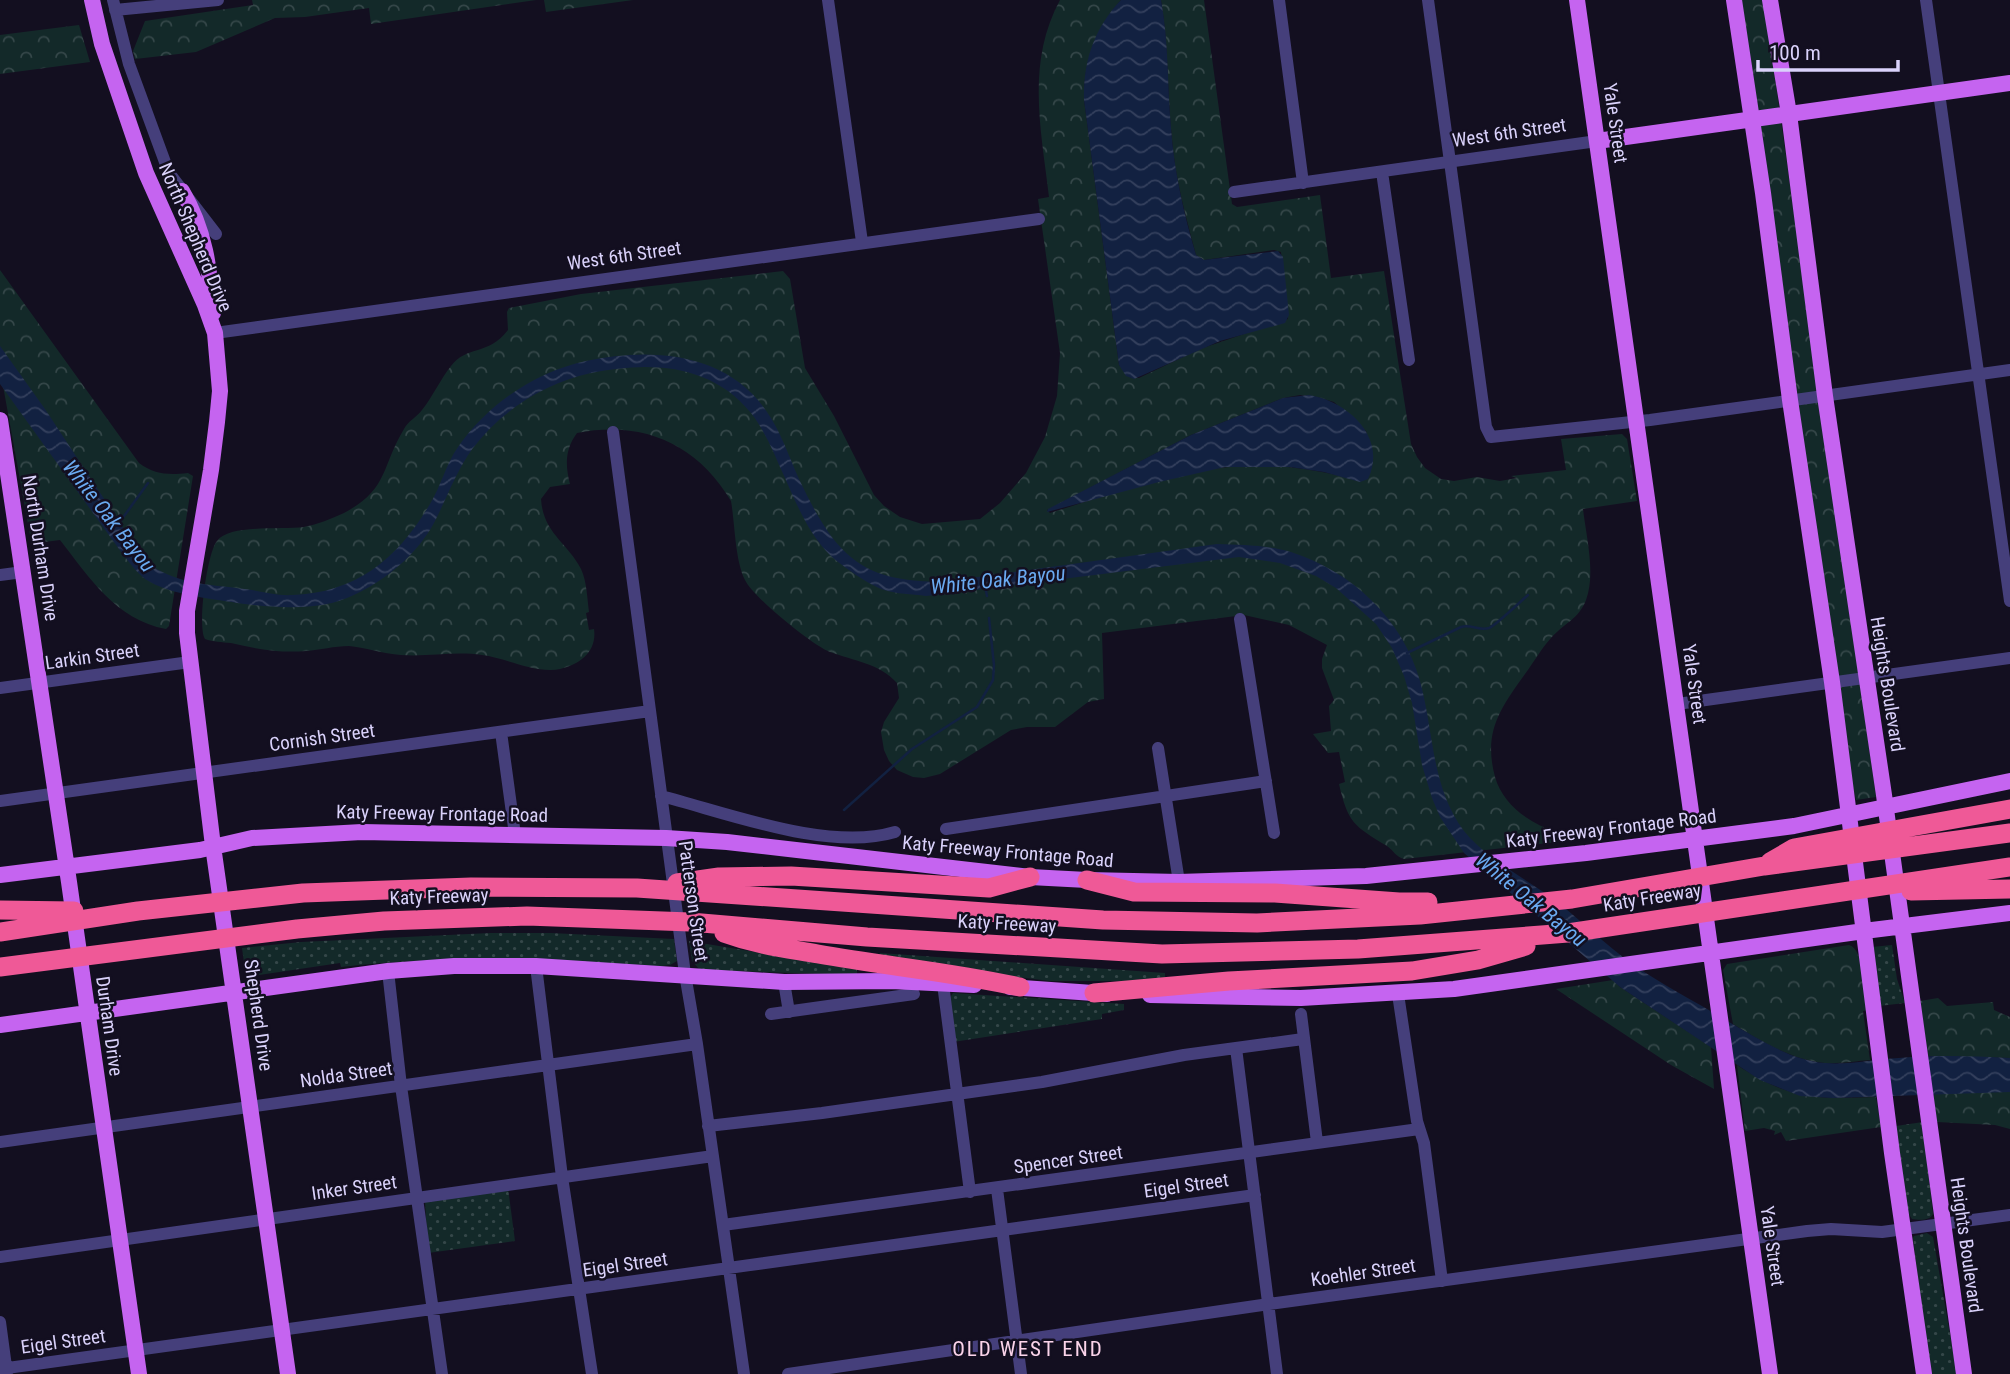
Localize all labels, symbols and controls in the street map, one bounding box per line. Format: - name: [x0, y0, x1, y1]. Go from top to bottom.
- scale bar: [1758, 28, 1898, 72]
- text: 100 m: [1769, 41, 1821, 65]
- street label: Yale Street: [1599, 82, 1632, 165]
- street label: West 6th Street: [1451, 113, 1568, 152]
- street label: North Shepherd Drive: [154, 159, 237, 315]
- street label: West 6th Street: [566, 236, 683, 275]
- water label: White Oak Bayou: [58, 455, 160, 577]
- street label: North Durham Drive: [18, 473, 63, 623]
- water label: White Oak Bayou: [929, 561, 1067, 599]
- street label: Heights Boulevard: [1865, 615, 1910, 753]
- street label: Larkin Street: [43, 639, 141, 674]
- street label: Yale Street: [1678, 643, 1711, 726]
- street label: Cornish Street: [268, 719, 376, 756]
- street label: Katy Freeway Frontage Road: [336, 800, 548, 827]
- street label: Katy Freeway Frontage Road: [1504, 804, 1718, 853]
- street label: Katy Freeway Frontage Road: [901, 831, 1115, 872]
- street label: Patterson Street: [674, 839, 713, 963]
- water label: White Oak Bayou: [1471, 848, 1591, 952]
- street label: Katy Freeway: [1601, 878, 1703, 917]
- street label: Katy Freeway: [389, 883, 489, 910]
- street label: Katy Freeway: [957, 909, 1057, 938]
- street label: Shepherd Drive: [239, 958, 278, 1073]
- street label: Durham Drive: [91, 975, 128, 1078]
- street label: Nolda Street: [298, 1057, 394, 1092]
- street label: Spencer Street: [1012, 1140, 1124, 1179]
- street label: Eigel Street: [1142, 1168, 1230, 1203]
- street label: Inker Street: [310, 1170, 398, 1205]
- street label: Heights Boulevard: [1946, 1176, 1987, 1314]
- street label: Yale Street: [1756, 1205, 1789, 1288]
- street label: Eigel Street: [581, 1247, 669, 1282]
- street label: Koehler Street: [1309, 1254, 1417, 1291]
- street label: Eigel Street: [19, 1324, 107, 1359]
- district label: OLD WEST END: [952, 1337, 1104, 1361]

